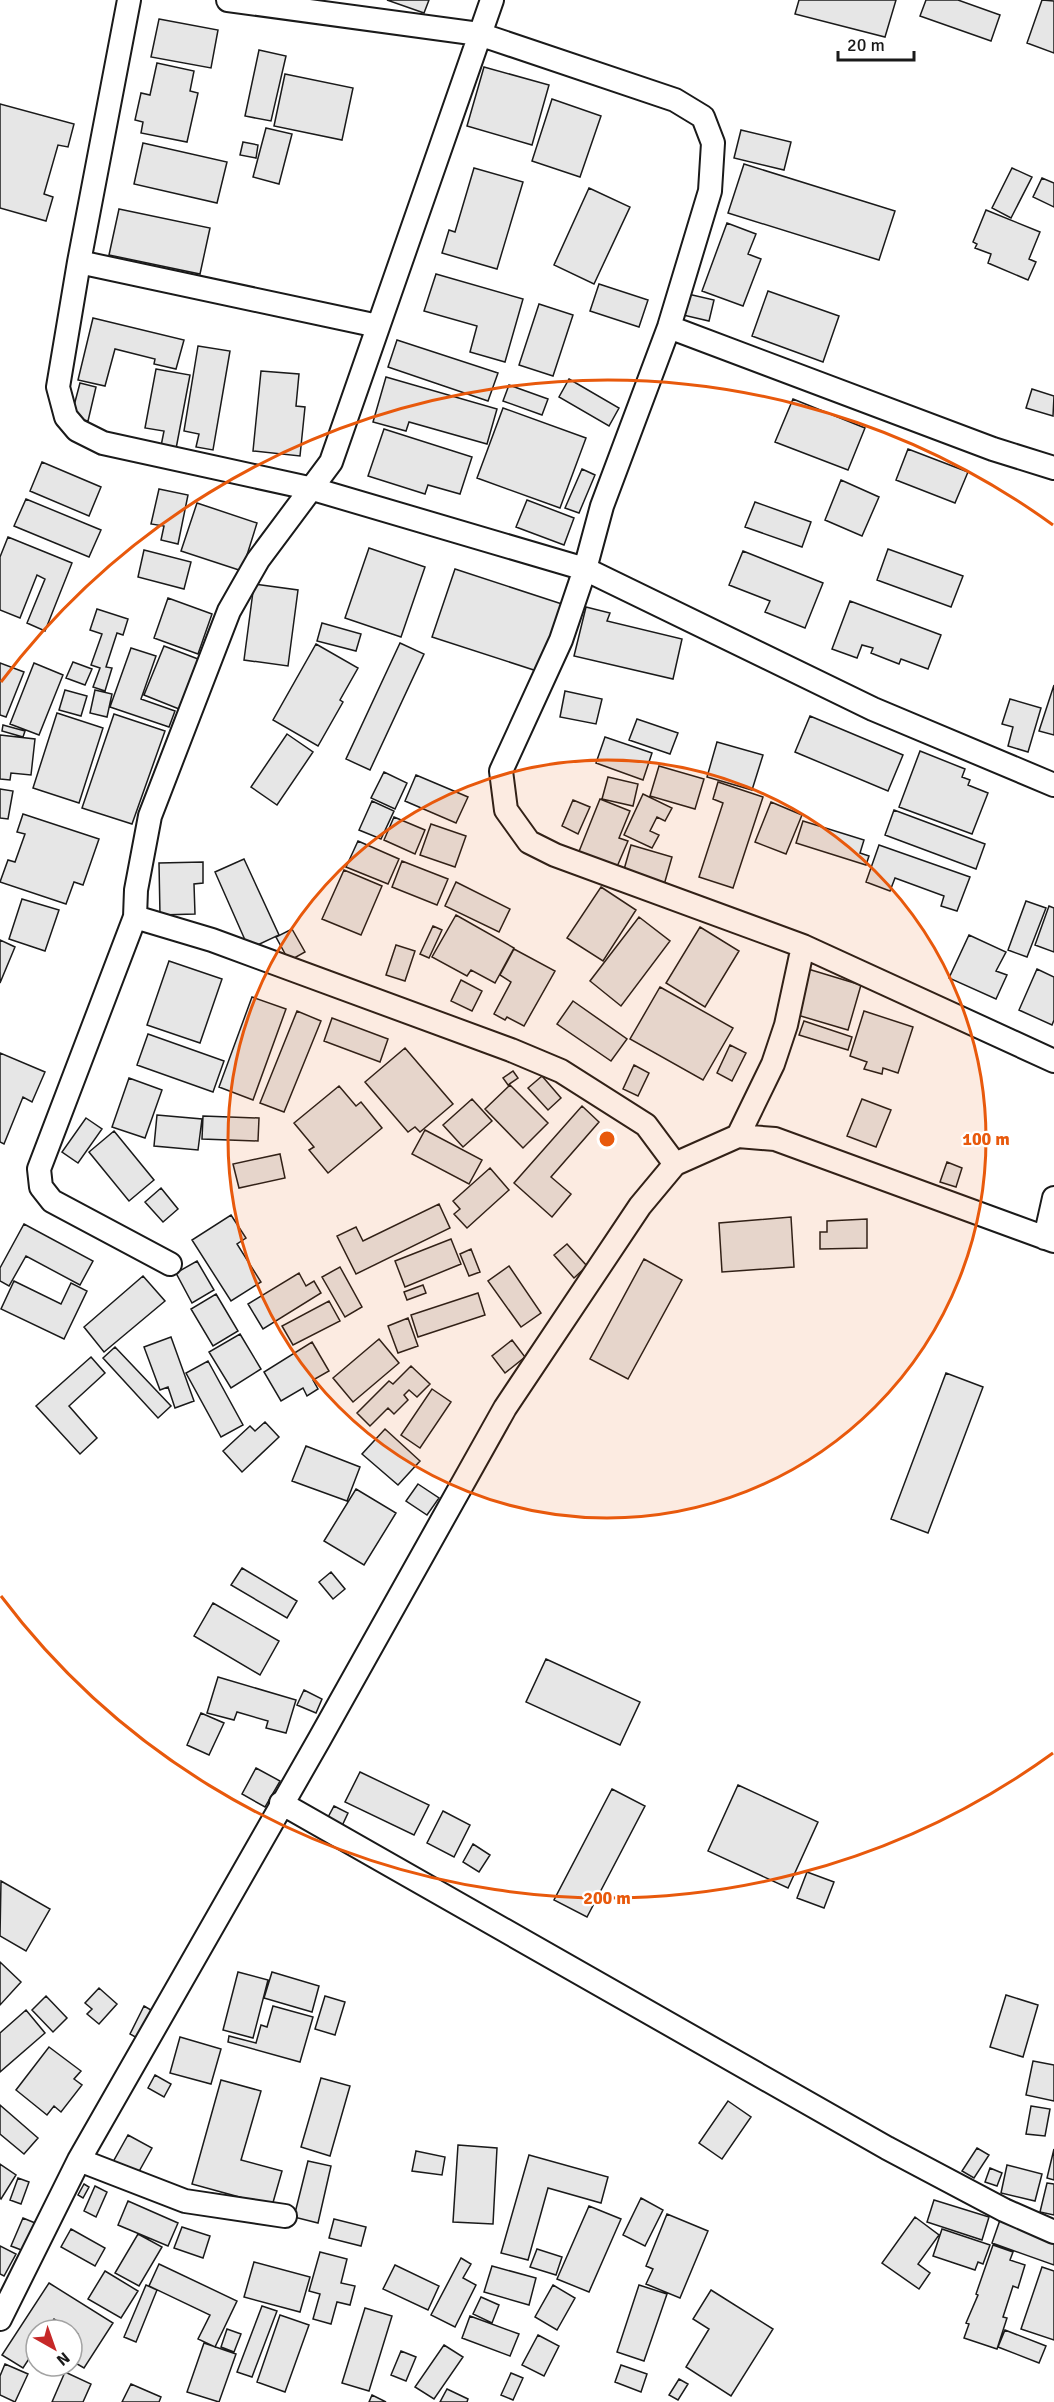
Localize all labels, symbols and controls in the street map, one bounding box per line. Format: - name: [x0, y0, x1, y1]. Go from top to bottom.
- scale bar: [838, 24, 914, 62]
- text: 20 m: [847, 34, 885, 56]
- text: 100 m: [962, 1128, 1010, 1150]
- centre of rings: [597, 1129, 617, 1149]
- text: 200 m: [583, 1887, 631, 1909]
- north arrow: [24, 2318, 84, 2378]
- text: N: [52, 2347, 74, 2370]

